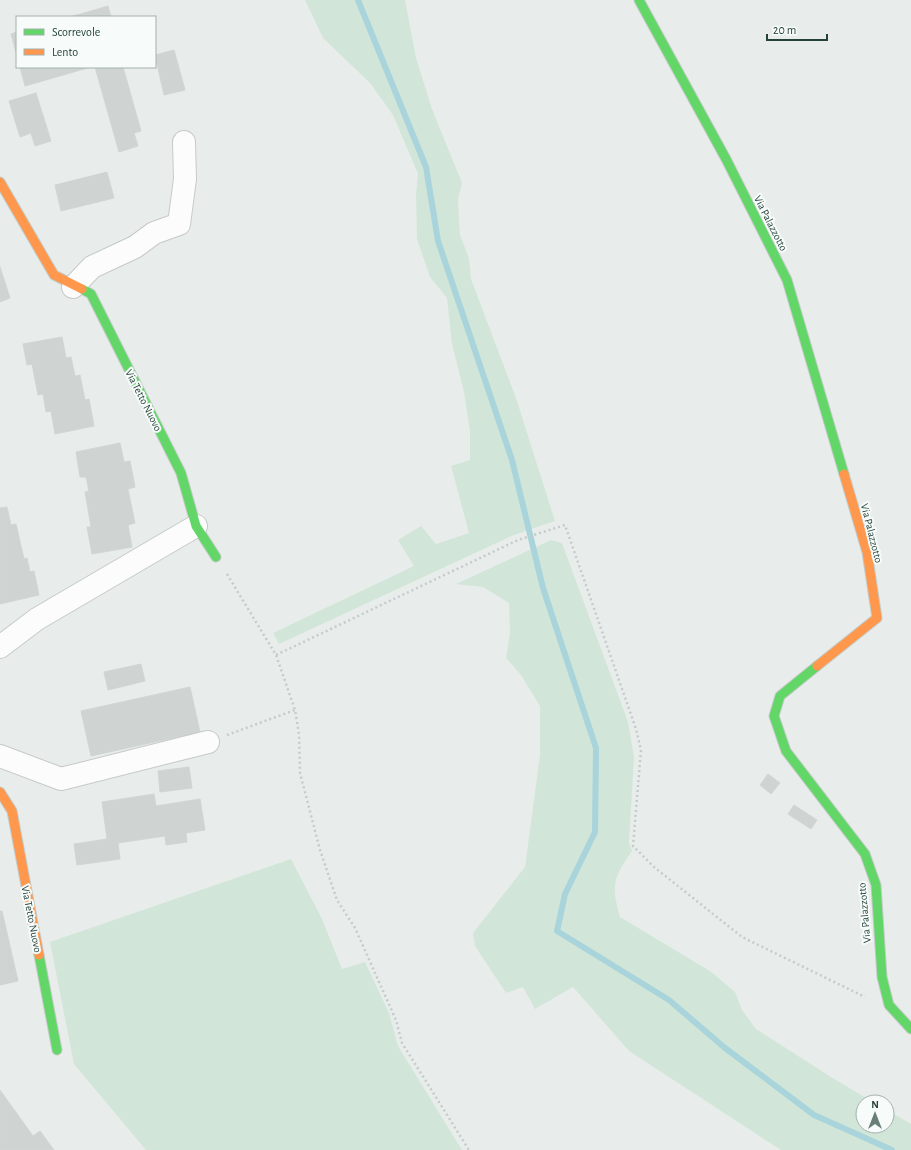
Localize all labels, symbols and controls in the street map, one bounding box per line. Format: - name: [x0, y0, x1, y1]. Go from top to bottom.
- legend: [16, 16, 156, 68]
- scale bar: [767, 16, 827, 42]
- text: 20 m: [773, 24, 796, 36]
- text: Scorrevole: [52, 26, 100, 38]
- text: Lento: [52, 46, 78, 58]
- street label: Via Palazzotto: [752, 194, 789, 253]
- street label: Via Tetto Nuovo: [123, 368, 164, 433]
- street label: Via Palazzotto: [859, 502, 884, 564]
- street label: Via Palazzotto: [856, 882, 873, 944]
- street label: Via Tetto Nuovo: [20, 885, 43, 953]
- north arrow: [855, 1094, 895, 1134]
- text: N: [871, 1099, 879, 1110]

